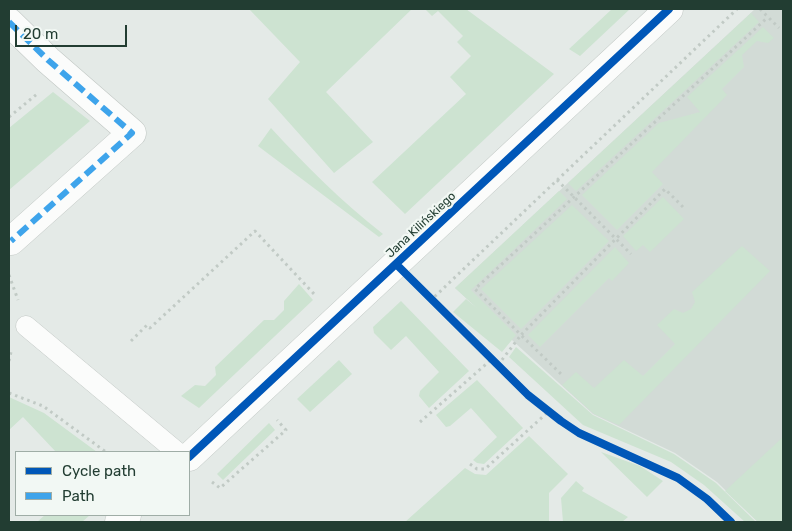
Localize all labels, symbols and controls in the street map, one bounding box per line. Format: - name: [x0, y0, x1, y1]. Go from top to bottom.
- scale bar: [18, 15, 130, 47]
- text: 20 m: [23, 25, 58, 43]
- street label: Jana Kilińskiego: [383, 189, 459, 261]
- legend: [15, 451, 190, 516]
- text: Cycle path: [62, 462, 136, 480]
- text: Path: [62, 487, 95, 505]

